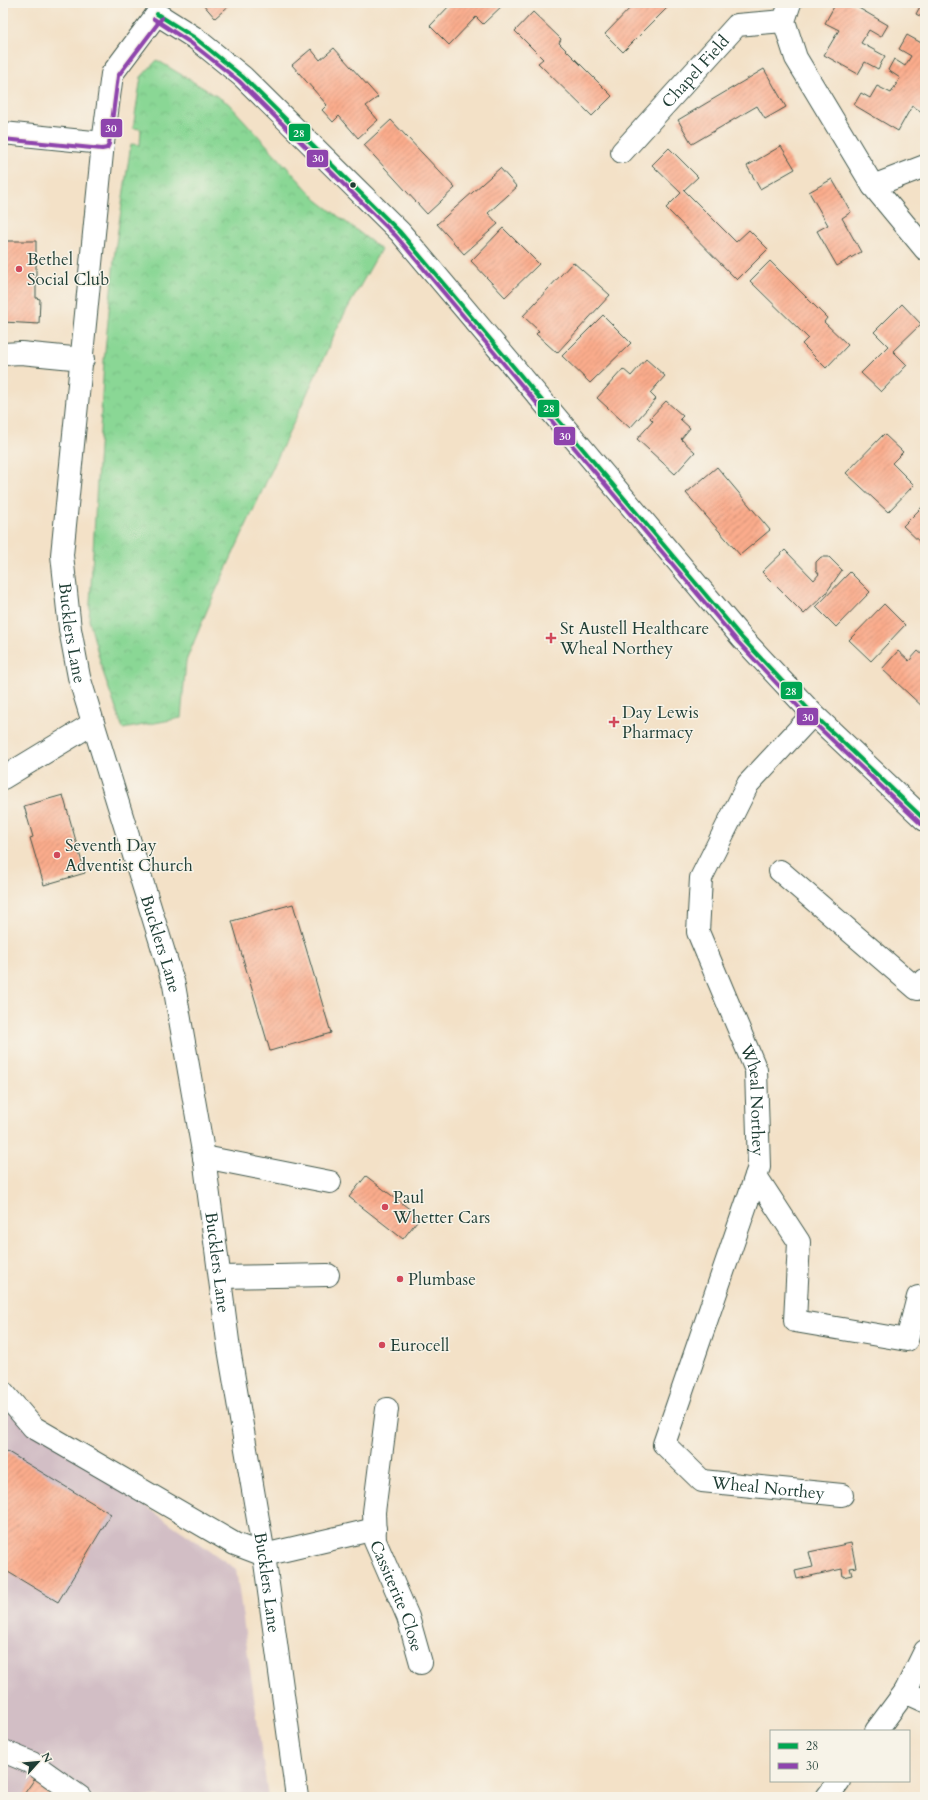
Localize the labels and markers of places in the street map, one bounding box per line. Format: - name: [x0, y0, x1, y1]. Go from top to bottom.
- unlabelled marker: [348, 180, 358, 190]
- place label: Bethel Social Club: [27, 248, 109, 291]
- marker: Bethel Social Club: [14, 264, 24, 274]
- place label: St Austell Healthcare Wheal Northey: [559, 617, 709, 660]
- marker: St Austell Healthcare Wheal Northey: [545, 632, 557, 644]
- place label: Day Lewis Pharmacy: [622, 701, 699, 744]
- marker: Day Lewis Pharmacy: [609, 717, 619, 727]
- place label: Seventh Day Adventist Church: [65, 834, 194, 877]
- marker: Seventh Day Adventist Church: [52, 850, 62, 860]
- place label: Paul Whetter Cars: [392, 1186, 491, 1229]
- marker: Paul Whetter Cars: [380, 1202, 390, 1212]
- place label: Plumbase: [408, 1268, 476, 1291]
- marker: Plumbase: [395, 1274, 405, 1284]
- place label: Eurocell: [390, 1334, 450, 1357]
- marker: Eurocell: [377, 1340, 387, 1350]

